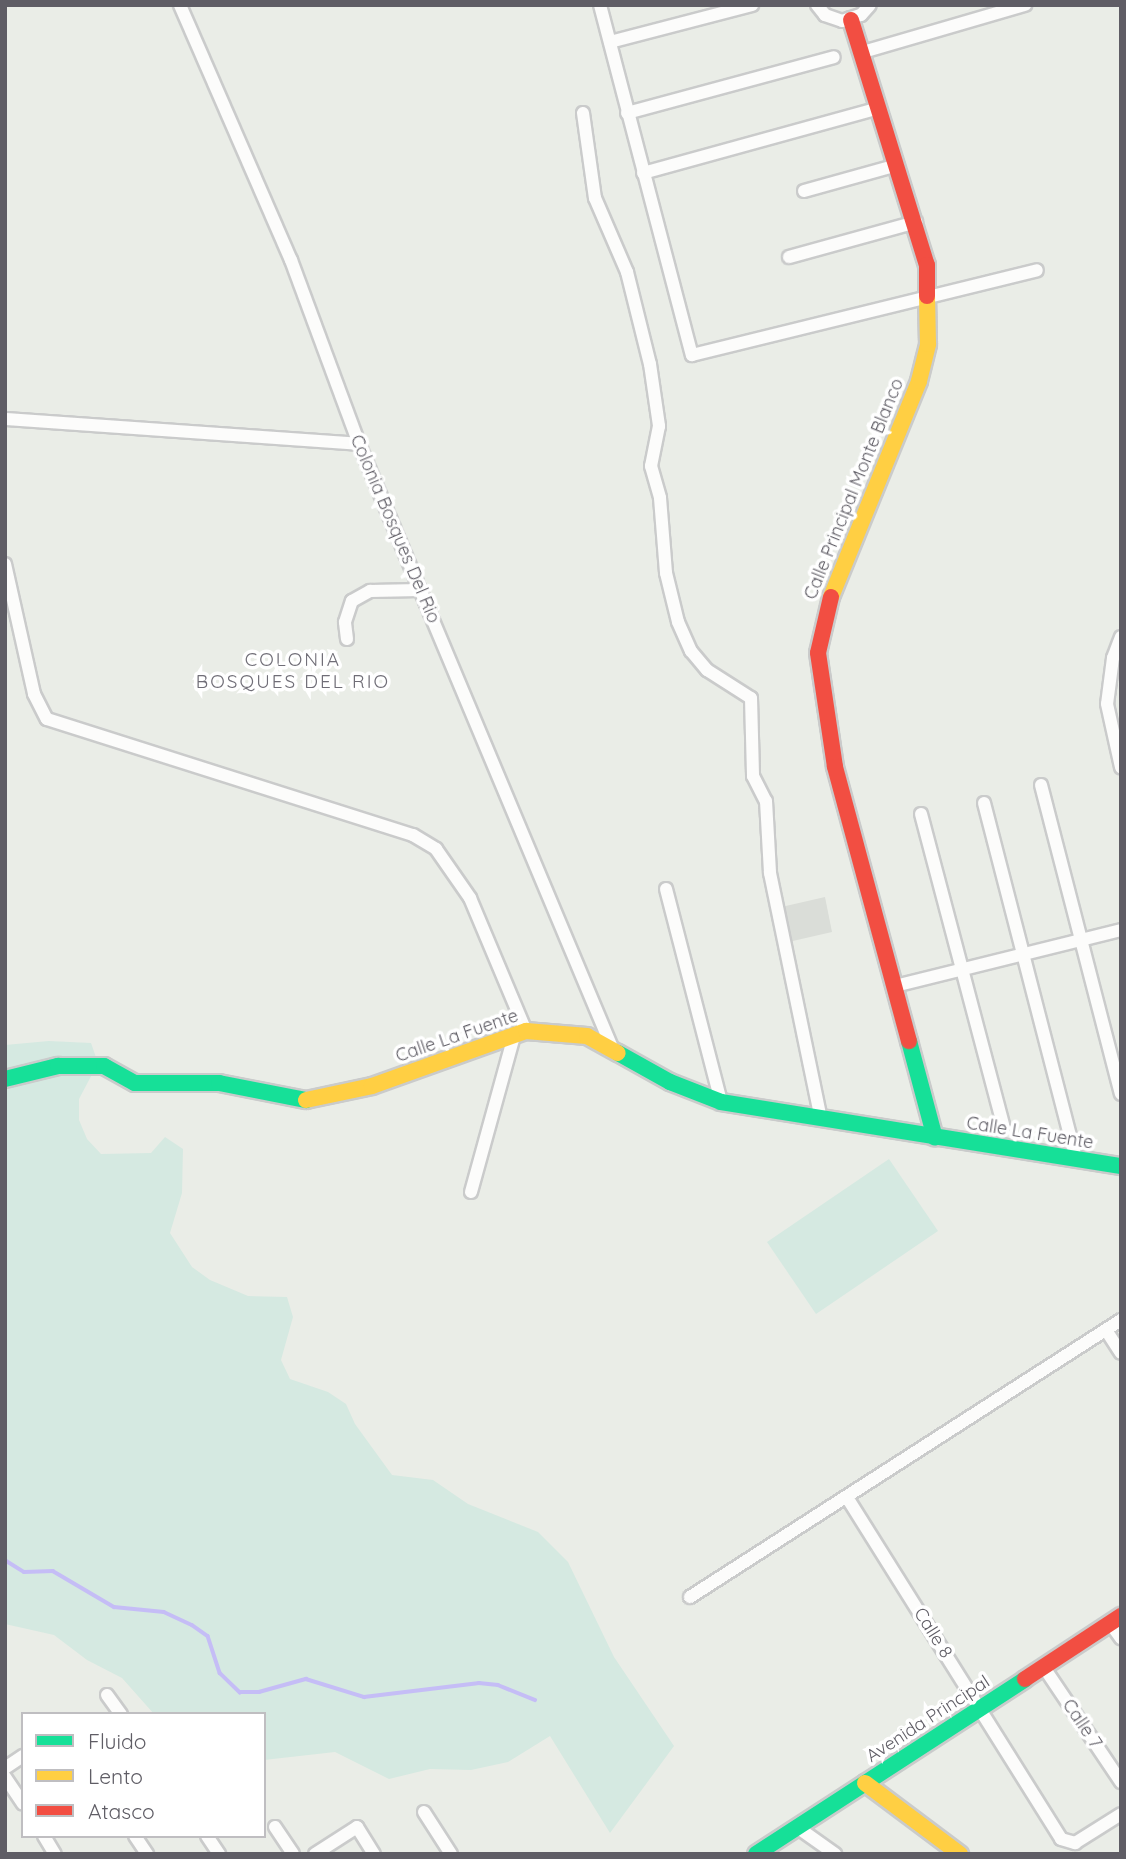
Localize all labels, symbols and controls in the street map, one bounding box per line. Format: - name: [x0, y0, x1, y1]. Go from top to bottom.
- street label: Calle Principal Monte Blanco: [800, 375, 908, 603]
- street label: Colonia Bosques Del Rio: [346, 432, 444, 626]
- district label: COLONIA BOSQUES DEL RIO: [198, 649, 388, 693]
- street label: Calle La Fuente: [393, 1005, 521, 1067]
- street label: Calle La Fuente: [965, 1112, 1095, 1154]
- street label: Calle 8: [909, 1604, 957, 1662]
- street label: Avenida Principal: [862, 1671, 994, 1767]
- street label: Calle 7: [1058, 1695, 1106, 1753]
- legend: [21, 1712, 266, 1838]
- text: Fluido: [88, 1728, 146, 1754]
- text: Lento: [88, 1763, 143, 1789]
- text: Atasco: [88, 1798, 155, 1824]

